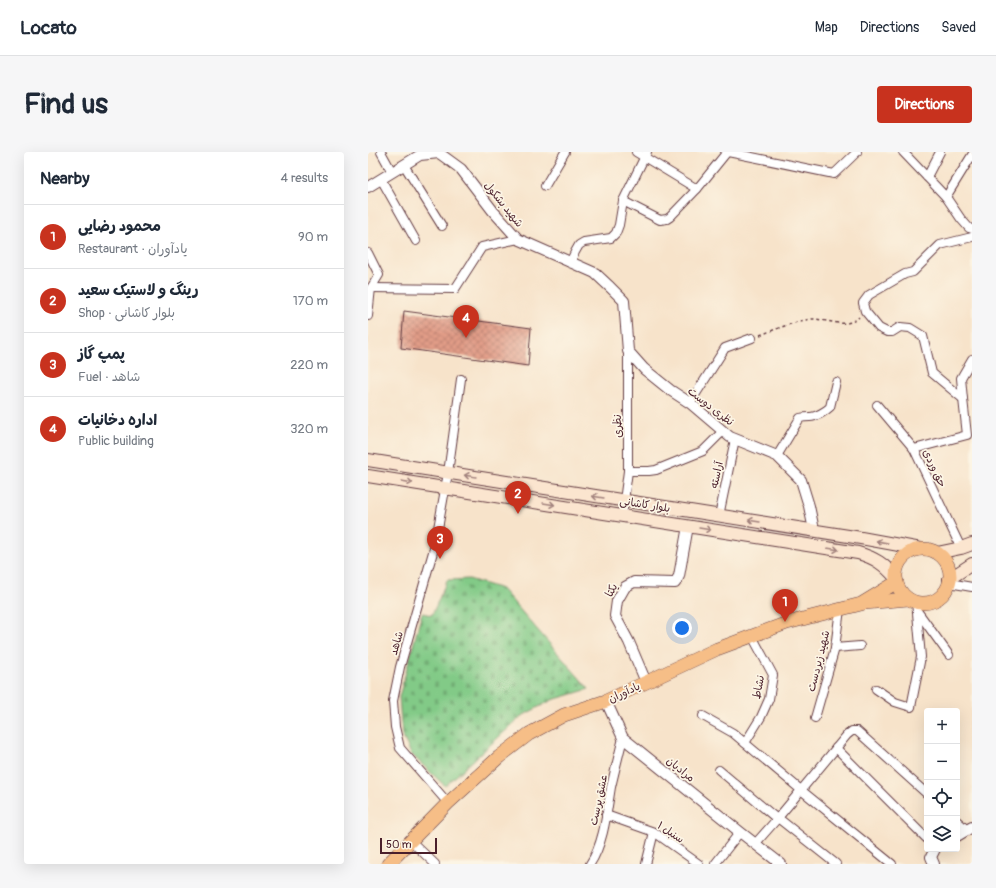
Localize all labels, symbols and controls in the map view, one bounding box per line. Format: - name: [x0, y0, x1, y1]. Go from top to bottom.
- text: Locato: [20, 16, 77, 40]
- text: Map: [815, 19, 838, 36]
- text: Directions: [860, 19, 919, 36]
- text: Saved: [941, 19, 976, 36]
- button: Directions: [877, 86, 972, 123]
- text: Find us: [24, 87, 108, 122]
- text: Nearby: [40, 168, 89, 189]
- text: 4 results: [281, 170, 328, 186]
- street label: شهید بشکول: [481, 179, 526, 230]
- text: محمود رضایی: [78, 217, 161, 236]
- text: 1: [50, 229, 56, 245]
- text: 90 m: [298, 229, 328, 245]
- text: Restaurant · یادآوران: [78, 241, 187, 257]
- text: رینگ و لاستیک سعید: [78, 281, 198, 300]
- text: 2: [49, 293, 57, 309]
- text: 170 m: [293, 293, 328, 309]
- text: Shop · بلوار کاشانی: [78, 305, 175, 321]
- pin: 4: [453, 305, 479, 338]
- text: پمپ گاز: [78, 345, 125, 364]
- text: 3: [49, 357, 57, 373]
- text: 220 m: [290, 357, 328, 373]
- text: Fuel · شاهد: [78, 369, 140, 385]
- street label: نظری دوست: [685, 384, 736, 428]
- text: اداره دخانیات: [78, 411, 157, 430]
- street label: نظری: [611, 414, 624, 438]
- text: 4: [49, 421, 57, 437]
- text: 320 m: [290, 421, 328, 437]
- text: Public building: [78, 433, 154, 449]
- street label: حق وردی: [920, 447, 949, 489]
- street label: آراسته: [707, 459, 726, 490]
- one-way arrow: [463, 472, 476, 480]
- one-way arrow: [400, 478, 413, 486]
- pin: 2: [505, 481, 531, 514]
- one-way arrow: [592, 493, 605, 501]
- street label: بلوار کاشانی: [619, 494, 671, 516]
- one-way arrow: [542, 501, 555, 509]
- one-way arrow: [748, 517, 761, 525]
- one-way arrow: [698, 525, 711, 533]
- pin: 3: [427, 526, 453, 559]
- one-way arrow: [876, 538, 889, 546]
- one-way arrow: [826, 545, 839, 553]
- street label: یکتا: [603, 581, 620, 599]
- pin: 1: [772, 589, 798, 622]
- your location: [672, 618, 692, 638]
- street label: شهید زبردست: [805, 629, 833, 693]
- street label: شاهد: [387, 630, 406, 657]
- street label: نشاط: [750, 674, 767, 700]
- street label: یادآوران: [606, 679, 643, 706]
- map controls: [924, 708, 960, 852]
- button: +: [924, 708, 960, 744]
- button: −: [924, 744, 960, 780]
- street label: مرادیان: [664, 754, 697, 785]
- street label: عشق پرست: [587, 773, 610, 827]
- button: locate: [924, 780, 960, 816]
- button: layers: [924, 816, 960, 852]
- street label: سنبل ۱: [654, 819, 687, 847]
- scale bar: [380, 836, 437, 855]
- text: 50 m: [386, 838, 412, 851]

